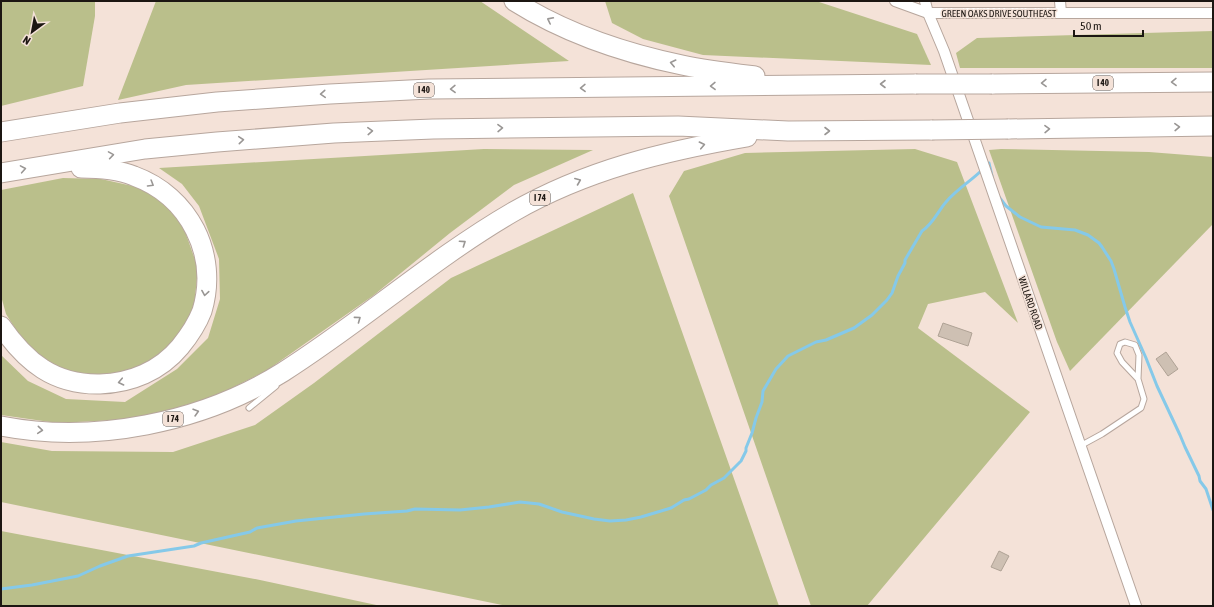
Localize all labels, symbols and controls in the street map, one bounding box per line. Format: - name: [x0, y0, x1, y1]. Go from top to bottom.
- street label: GREEN OAKS DRIVE SOUTHEAST: [942, 8, 1057, 19]
- north arrow: [12, 12, 52, 52]
- scale bar: [1074, 12, 1143, 38]
- one-way arrow: [547, 17, 555, 25]
- text: 50 m: [1080, 19, 1102, 33]
- text: N: [21, 34, 33, 47]
- one-way arrow: [669, 59, 676, 68]
- road number: I 40: [1093, 76, 1113, 90]
- one-way arrow: [1171, 78, 1177, 86]
- one-way arrow: [1041, 79, 1047, 87]
- one-way arrow: [880, 80, 886, 88]
- one-way arrow: [710, 82, 716, 90]
- road number: I 40: [414, 83, 434, 97]
- one-way arrow: [580, 84, 586, 92]
- one-way arrow: [450, 85, 456, 93]
- one-way arrow: [320, 90, 326, 99]
- one-way arrow: [1174, 123, 1180, 131]
- one-way arrow: [497, 124, 503, 132]
- one-way arrow: [1044, 125, 1050, 133]
- one-way arrow: [367, 127, 373, 136]
- one-way arrow: [824, 127, 830, 135]
- one-way arrow: [237, 135, 244, 144]
- one-way arrow: [699, 142, 705, 150]
- one-way arrow: [108, 151, 115, 160]
- one-way arrow: [20, 166, 26, 174]
- one-way arrow: [574, 178, 581, 186]
- one-way arrow: [147, 180, 154, 187]
- road number: I 74: [530, 191, 550, 205]
- one-way arrow: [459, 241, 466, 248]
- street label: WILLARD ROAD: [1016, 275, 1045, 332]
- one-way arrow: [201, 290, 210, 296]
- one-way arrow: [354, 316, 361, 324]
- one-way arrow: [118, 377, 124, 385]
- one-way arrow: [192, 408, 199, 417]
- road number: I 74: [163, 412, 183, 426]
- one-way arrow: [37, 426, 43, 435]

